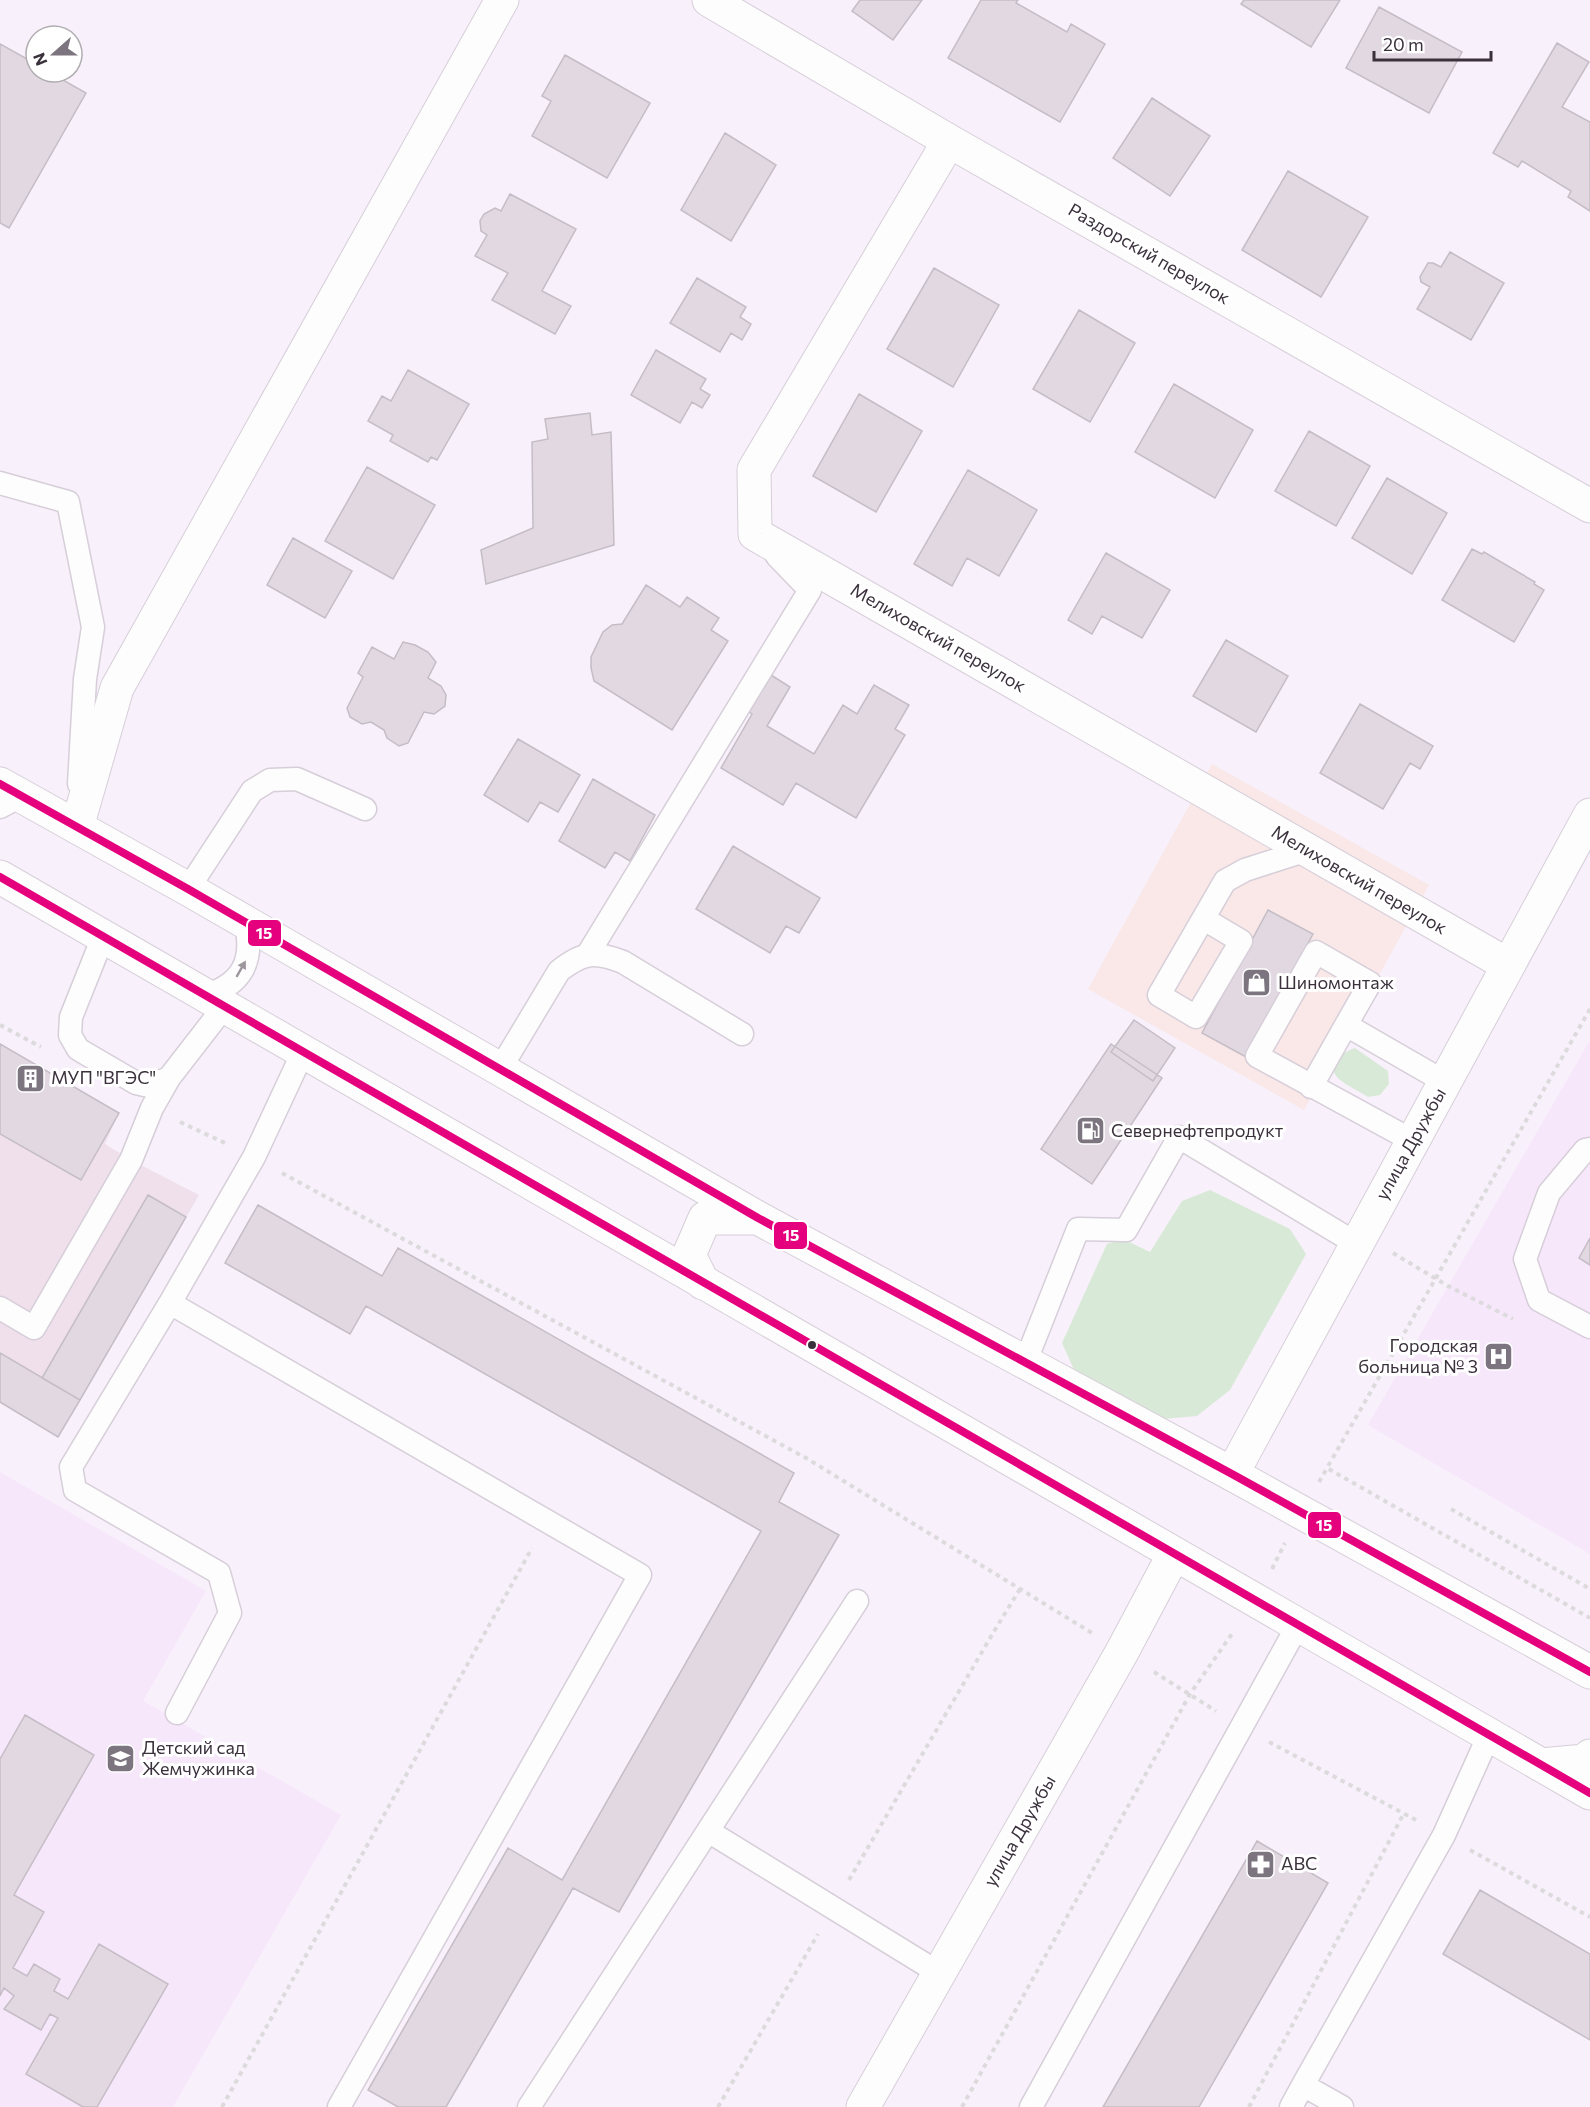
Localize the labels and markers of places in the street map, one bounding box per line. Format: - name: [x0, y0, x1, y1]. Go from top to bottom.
- shop icon: Шиномонтаж: [1241, 967, 1273, 999]
- place label: Шиномонтаж: [1278, 971, 1394, 993]
- building icon: МУП "ВГЭС": [14, 1062, 46, 1094]
- place label: МУП "ВГЭС": [51, 1066, 156, 1088]
- fuel station icon: Севернефтепродукт: [1074, 1115, 1106, 1147]
- place label: Севернефтепродукт: [1111, 1119, 1284, 1141]
- place label: Городская больница № 3: [1358, 1334, 1478, 1377]
- unlabelled marker: [806, 1339, 818, 1351]
- hospital icon: Городская больница № 3: [1483, 1340, 1515, 1372]
- place label: Детский сад Жемчужинка: [142, 1736, 255, 1779]
- school or university icon: Детский сад Жемчужинка: [105, 1742, 137, 1774]
- pharmacy icon: ABC: [1244, 1848, 1276, 1880]
- place label: ABC: [1281, 1852, 1317, 1874]

